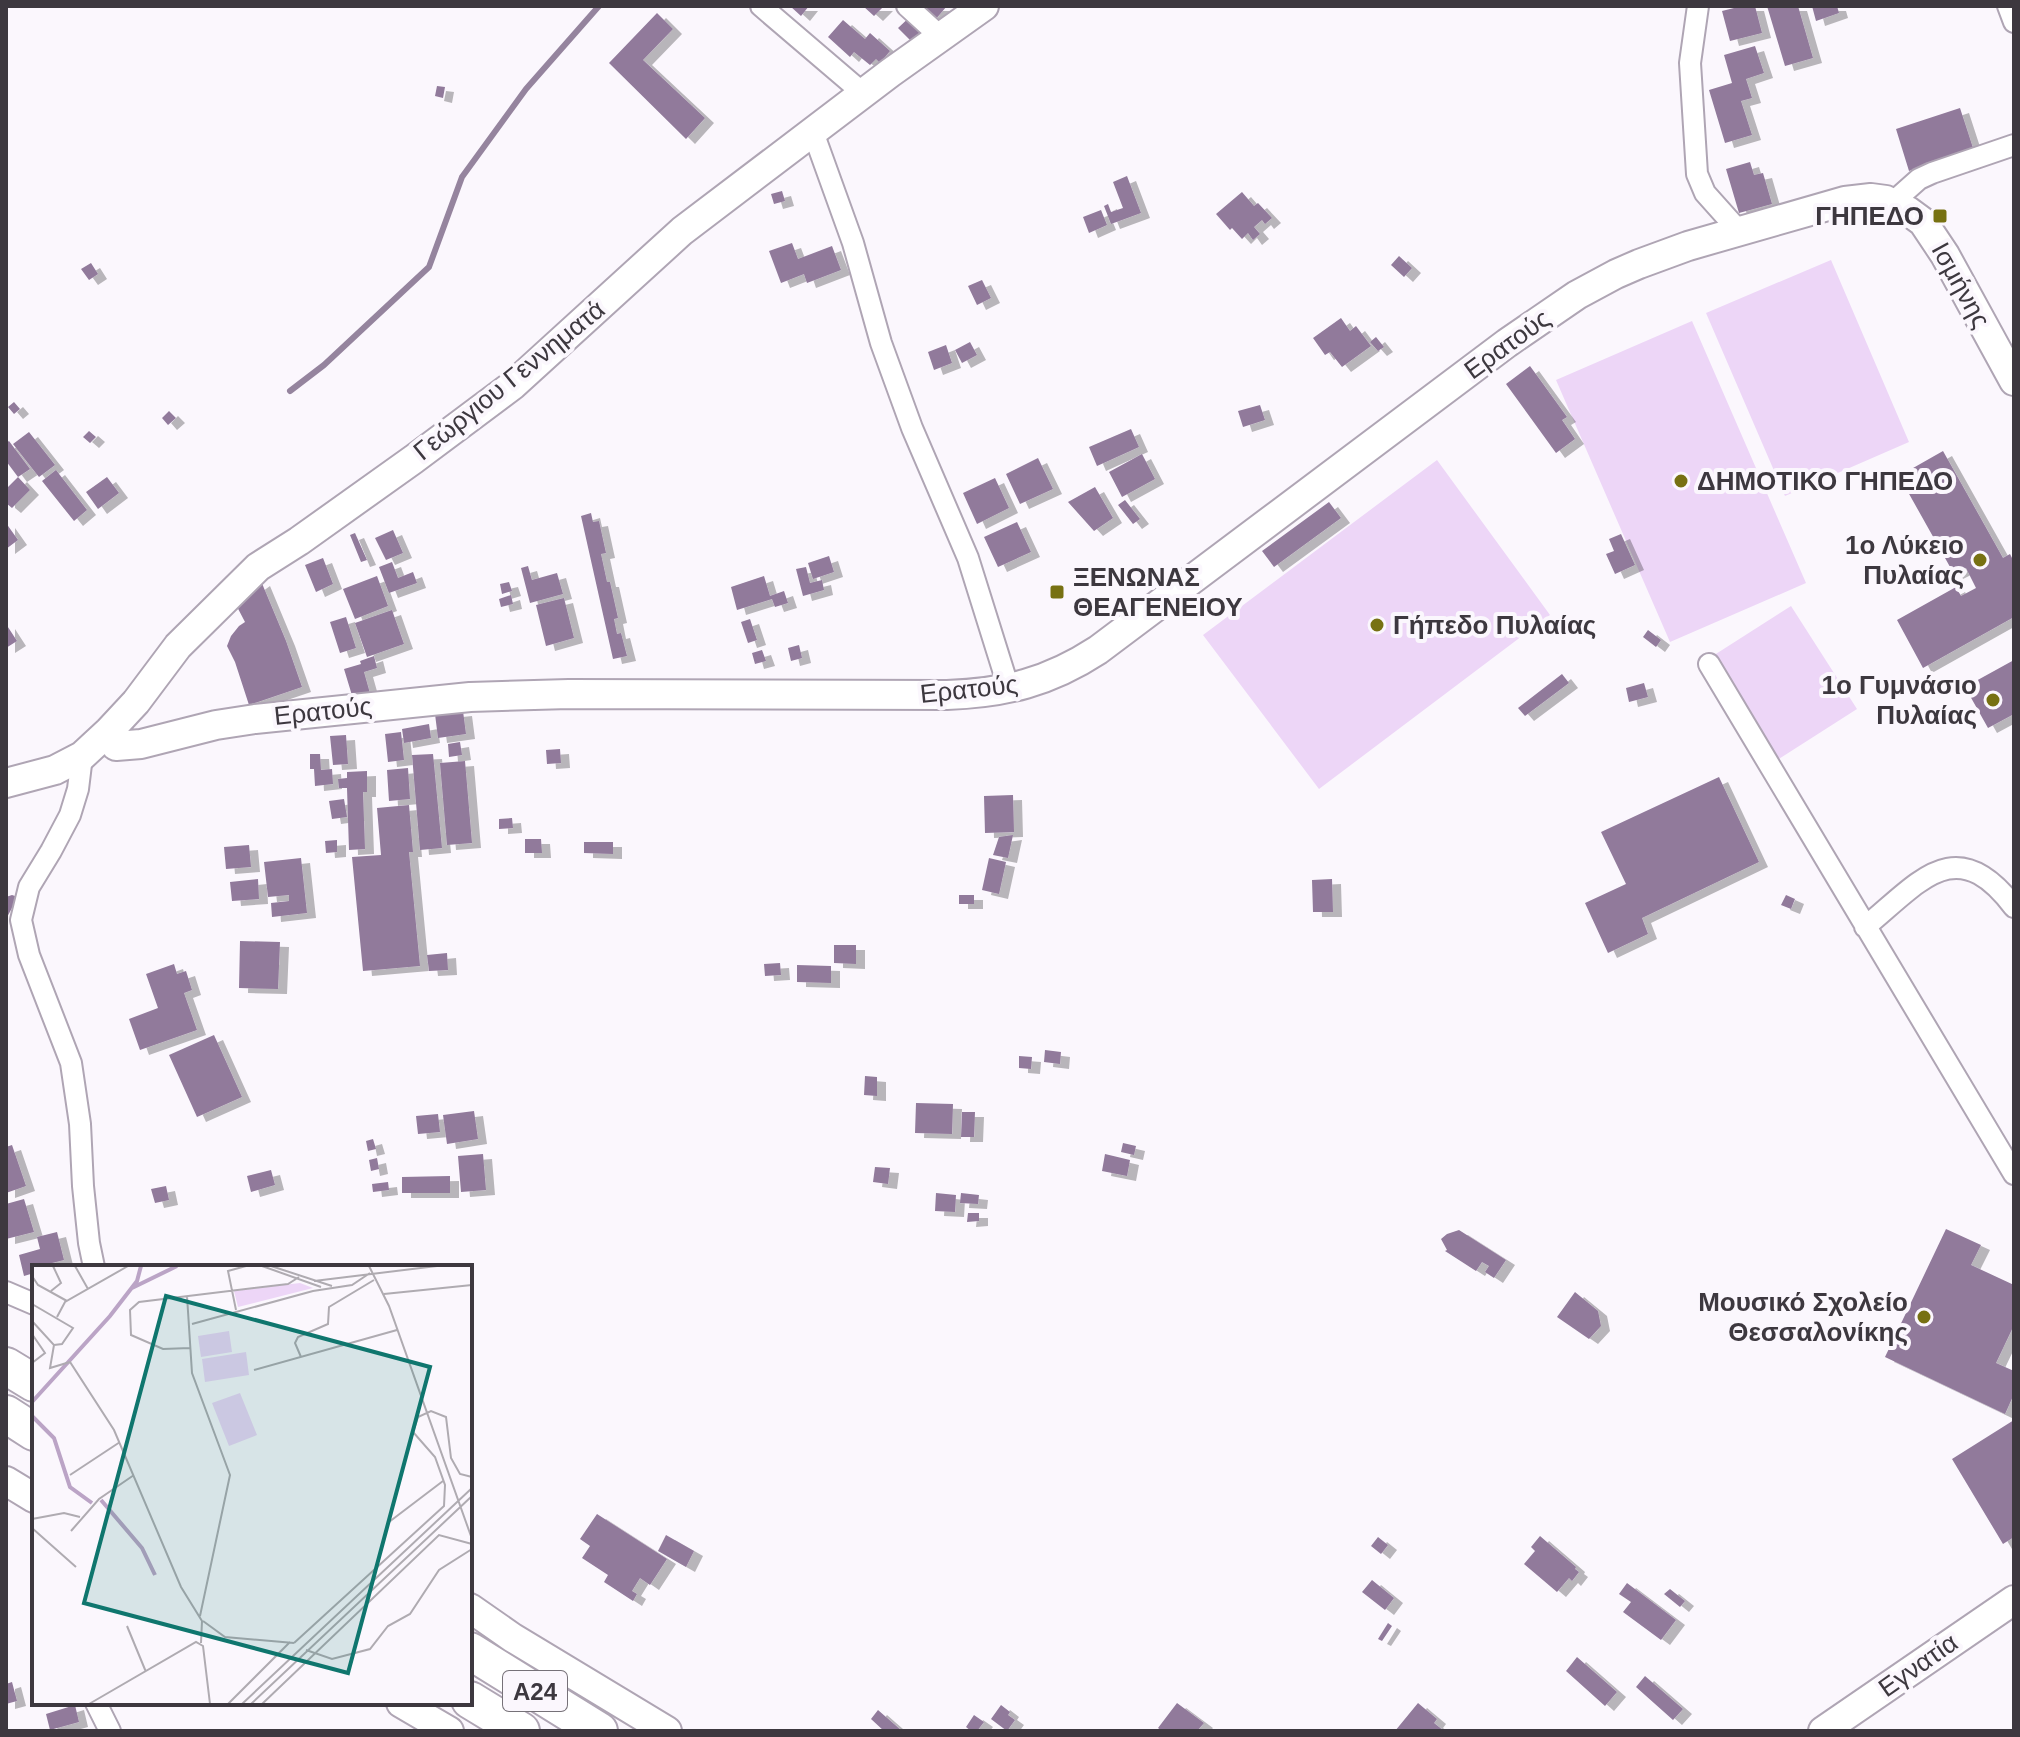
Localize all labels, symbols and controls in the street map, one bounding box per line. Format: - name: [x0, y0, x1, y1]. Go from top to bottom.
- place label: ΓΗΠΕΔΟ: [1815, 201, 1924, 231]
- marker: ΓΗΠΕΔΟ: [1931, 207, 1949, 225]
- street label: Ισμήνης: [1925, 237, 1997, 333]
- street label: Γεώργιου Γεννηματά: [407, 294, 611, 466]
- street label: Ερατούς: [1458, 303, 1556, 385]
- place label: ΔΗΜΟΤΙΚΟ ΓΗΠΕΔΟ: [1697, 466, 1953, 496]
- marker: ΔΗΜΟΤΙΚΟ ΓΗΠΕΔΟ: [1672, 472, 1690, 490]
- place label: 1ο Λύκειο Πυλαίας: [1845, 530, 1964, 590]
- marker: 1ο Λύκειο Πυλαίας: [1971, 551, 1989, 569]
- place label: ΞΕΝΩΝΑΣ ΘΕΑΓΕΝΕΙΟΥ: [1073, 562, 1243, 622]
- marker: ΞΕΝΩΝΑΣ ΘΕΑΓΕΝΕΙΟΥ: [1048, 583, 1066, 601]
- place label: Γήπεδο Πυλαίας: [1393, 610, 1596, 640]
- marker: Γήπεδο Πυλαίας: [1368, 616, 1386, 634]
- street label: Ερατούς: [919, 669, 1019, 709]
- place label: 1ο Γυμνάσιο Πυλαίας: [1821, 670, 1977, 730]
- street label: Ερατούς: [273, 691, 373, 731]
- marker: 1ο Γυμνάσιο Πυλαίας: [1984, 691, 2002, 709]
- inset map: [32, 1265, 472, 1705]
- place label: Μουσικό Σχολείο Θεσσαλονίκης: [1698, 1287, 1908, 1347]
- marker: Μουσικό Σχολείο Θεσσαλονίκης: [1915, 1308, 1933, 1326]
- street label: Εγνατία: [1873, 1627, 1963, 1703]
- road number: Α24: [503, 1671, 567, 1711]

